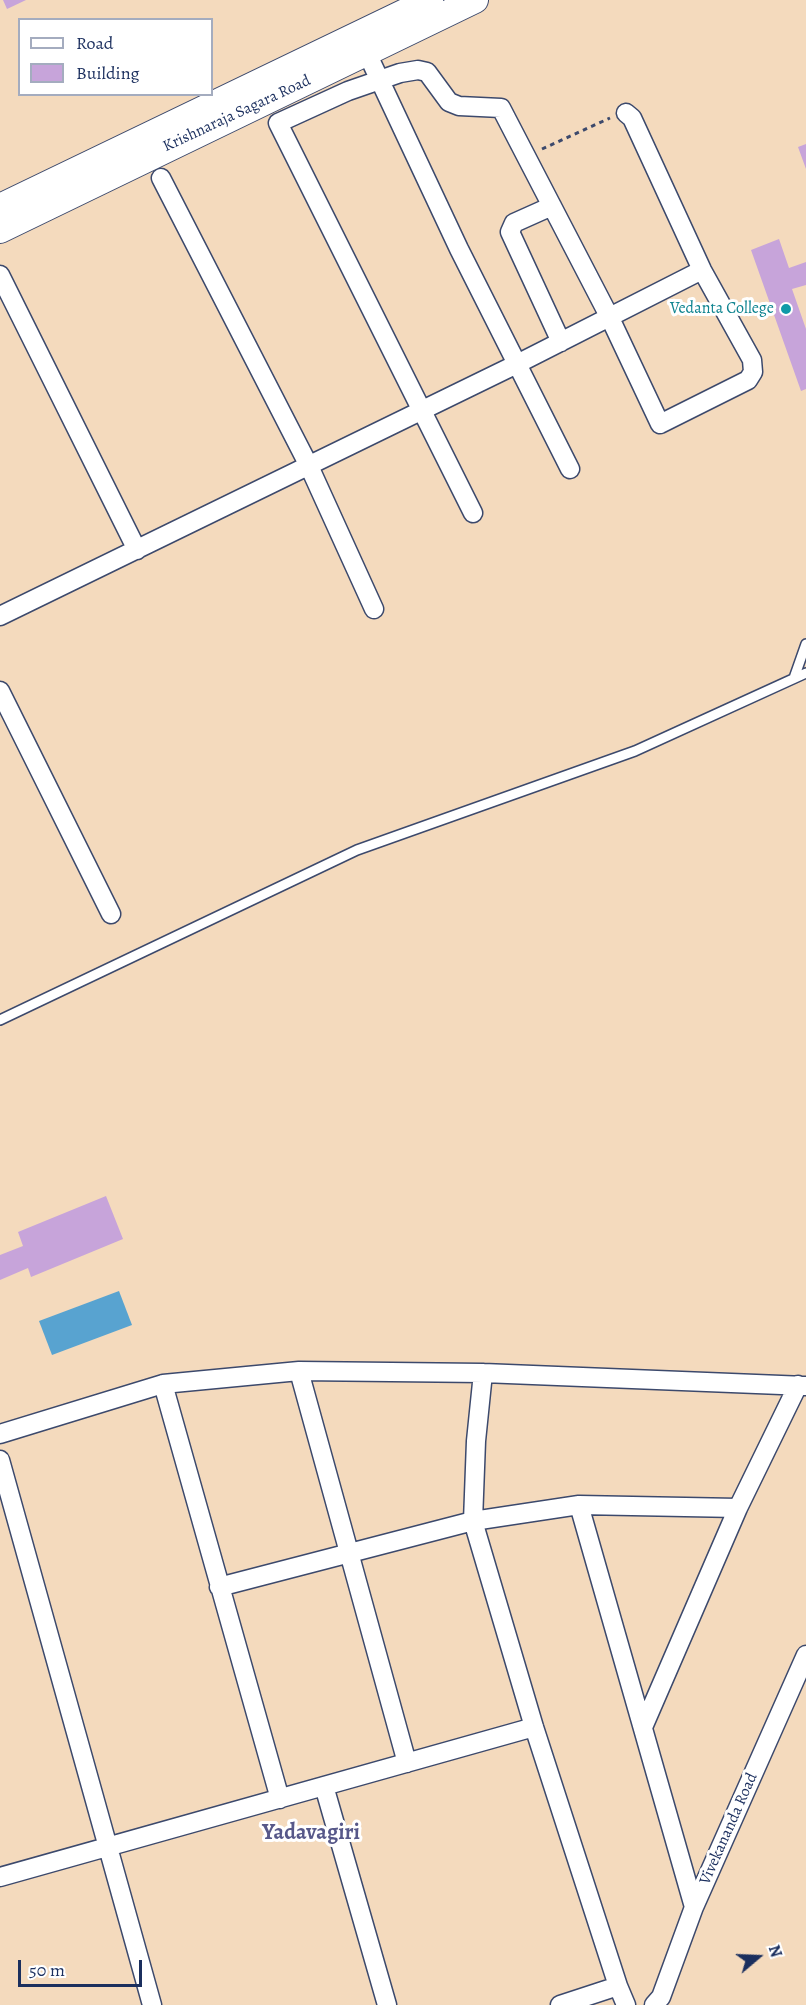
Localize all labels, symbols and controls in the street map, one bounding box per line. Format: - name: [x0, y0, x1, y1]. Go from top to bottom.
- legend: [18, 18, 213, 96]
- text: Road: [76, 31, 113, 55]
- text: Building: [76, 61, 140, 85]
- street label: Krishnaraja Sagara Road: [160, 71, 314, 157]
- place label: Vedanta College: [670, 299, 774, 319]
- marker: Vedanta College: [779, 302, 793, 316]
- street label: Vivekananda Road: [696, 1770, 762, 1888]
- district label: Yadavagiri: [262, 1821, 360, 1847]
- north arrow: [728, 1927, 788, 1987]
- text: N: [763, 1942, 787, 1960]
- scale bar: [21, 1948, 146, 1986]
- text: 50 m: [29, 1958, 65, 1982]

